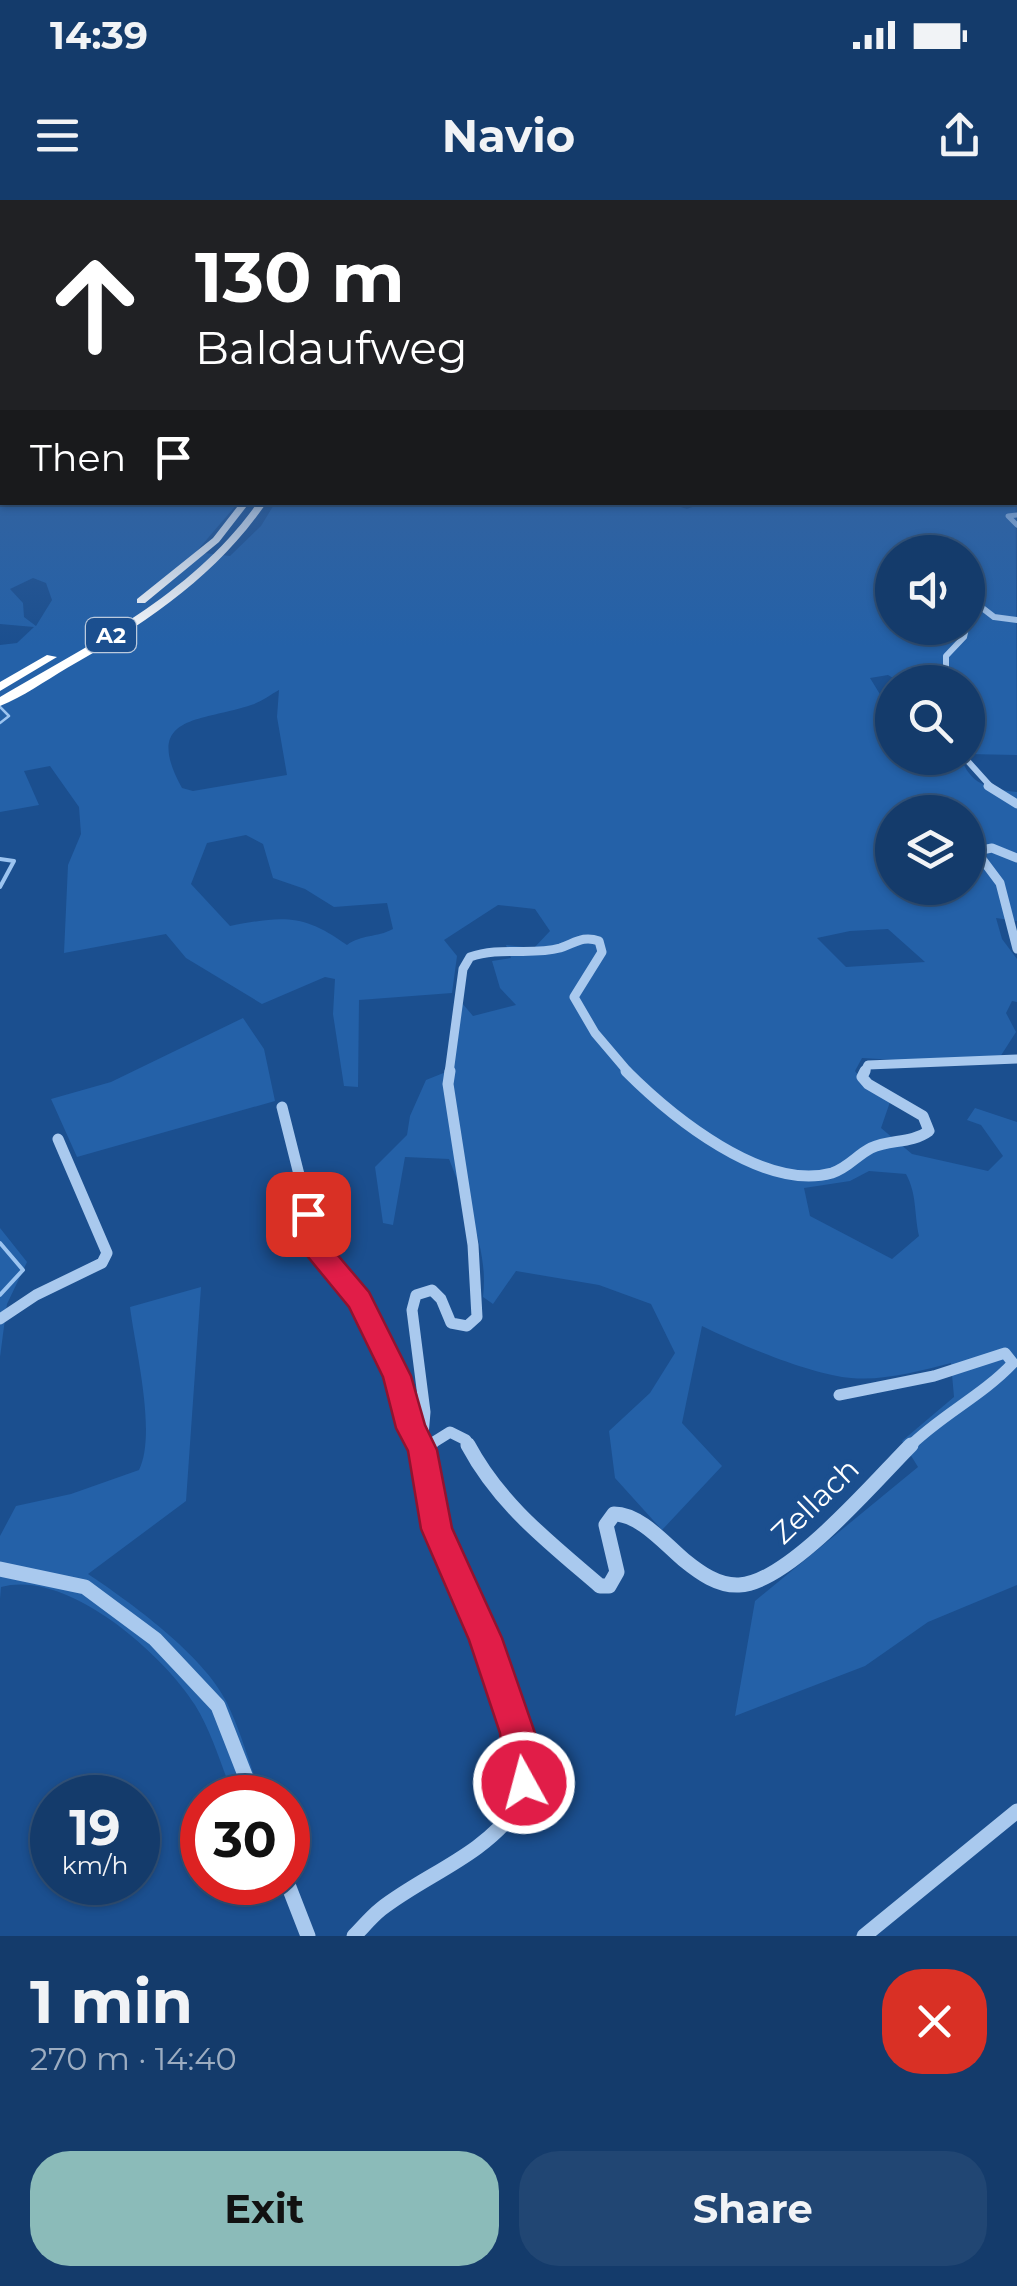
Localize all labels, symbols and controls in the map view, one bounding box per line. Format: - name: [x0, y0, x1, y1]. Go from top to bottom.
- text: 14:39: [50, 12, 148, 59]
- icon: menu: [30, 108, 85, 163]
- text: Navio: [442, 108, 575, 163]
- icon: share: [932, 108, 987, 163]
- text: 130 m: [195, 234, 405, 320]
- icon: ahead: [30, 240, 160, 370]
- text: Baldaufweg: [195, 320, 467, 375]
- icon: arrive: [146, 430, 201, 485]
- text: Then: [30, 434, 126, 481]
- map controls: [875, 535, 985, 905]
- button: sound: [875, 535, 985, 645]
- road number: A2: [86, 618, 136, 652]
- button: search: [875, 665, 985, 775]
- button: layers: [875, 795, 985, 905]
- pin: [266, 1172, 351, 1257]
- icon: arrive: [281, 1187, 336, 1242]
- street label: Zellach: [763, 1450, 867, 1552]
- position arrow: [472, 1731, 576, 1835]
- speed limit sign: 30: [180, 1775, 310, 1905]
- text: 19: [69, 1797, 121, 1858]
- text: km/h: [62, 1850, 128, 1880]
- text: 1 min: [30, 1965, 193, 2038]
- button: close: [882, 1969, 987, 2074]
- text: 270 m · 14:40: [30, 2039, 237, 2078]
- button: Exit: [30, 2151, 499, 2266]
- button: Share: [519, 2151, 987, 2266]

